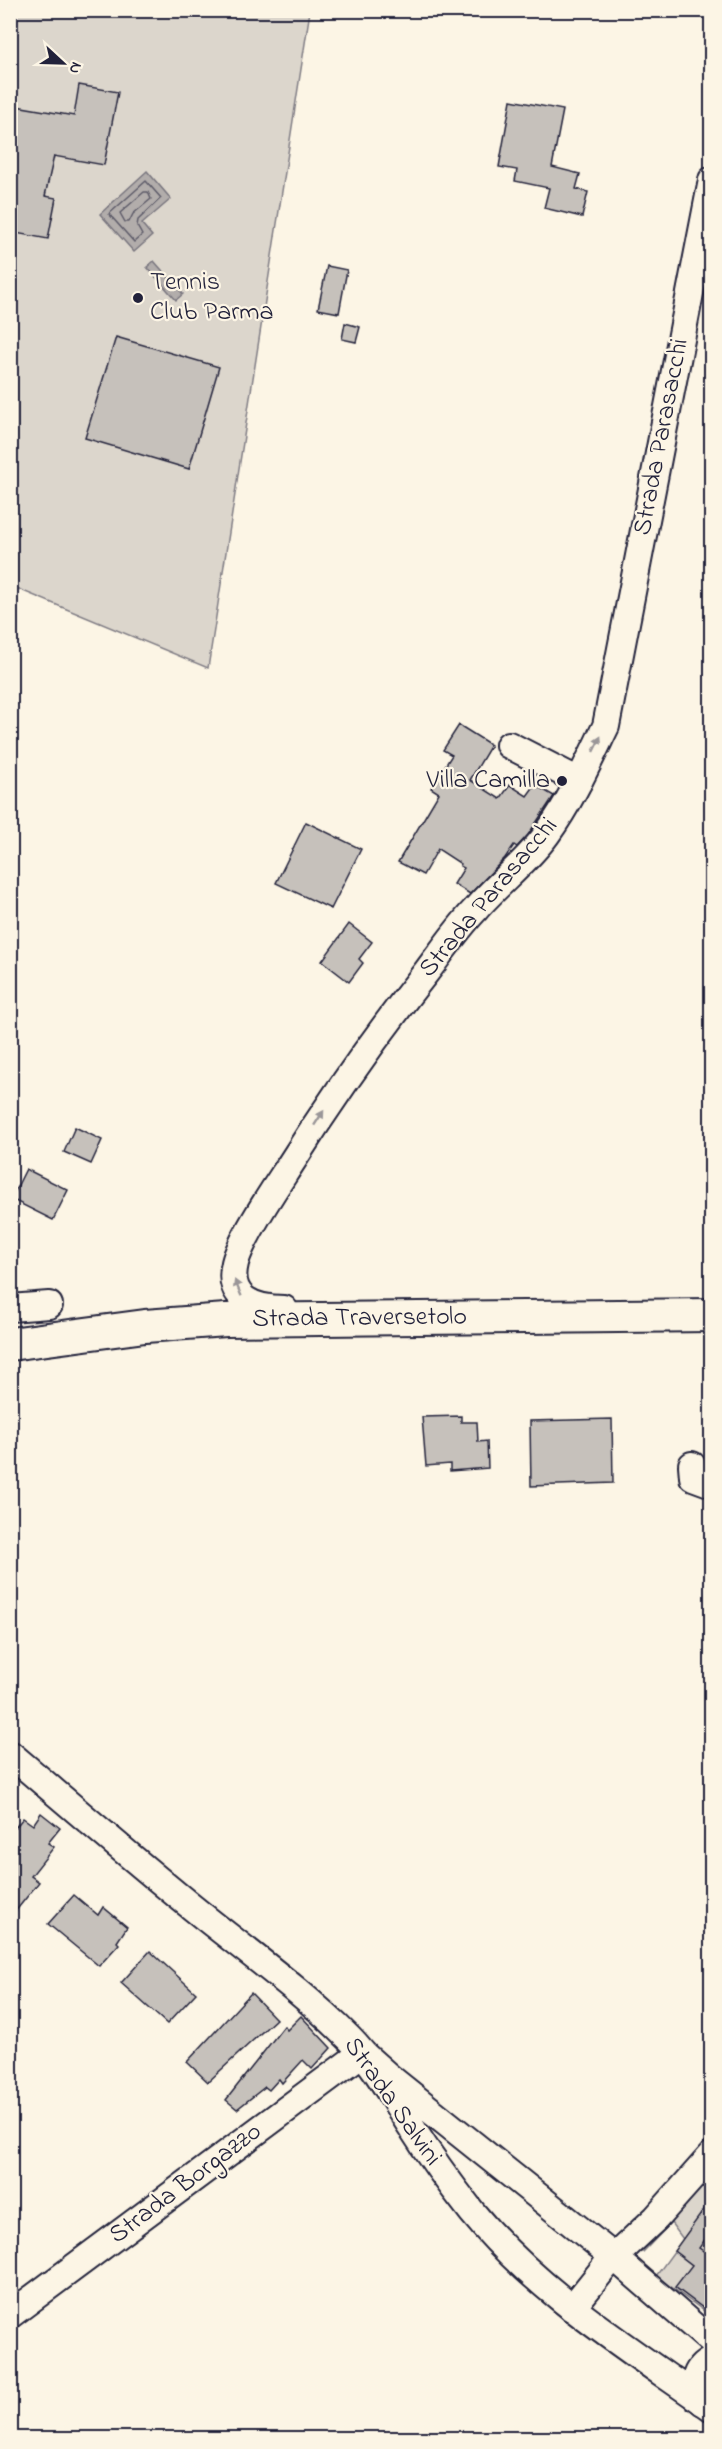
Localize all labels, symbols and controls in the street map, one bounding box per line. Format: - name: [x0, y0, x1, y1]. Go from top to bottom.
- north arrow: [33, 33, 93, 93]
- text: N: [62, 58, 88, 78]
- place label: Tennis Club Parma: [150, 264, 273, 332]
- marker: Tennis Club Parma: [131, 291, 145, 305]
- street label: Strada Parasacchi: [624, 335, 700, 539]
- one-way arrow: [592, 735, 602, 752]
- place label: Villa Camilla: [426, 762, 550, 800]
- marker: Villa Camilla: [555, 774, 569, 788]
- street label: Strada Parasacchi: [410, 809, 568, 987]
- one-way arrow: [314, 1110, 325, 1126]
- one-way arrow: [233, 1279, 243, 1297]
- street label: Strada Traversetolo: [252, 1299, 467, 1339]
- street label: Strada Salvini: [333, 2030, 451, 2174]
- street label: Strada Borgazzo: [102, 2114, 270, 2254]

